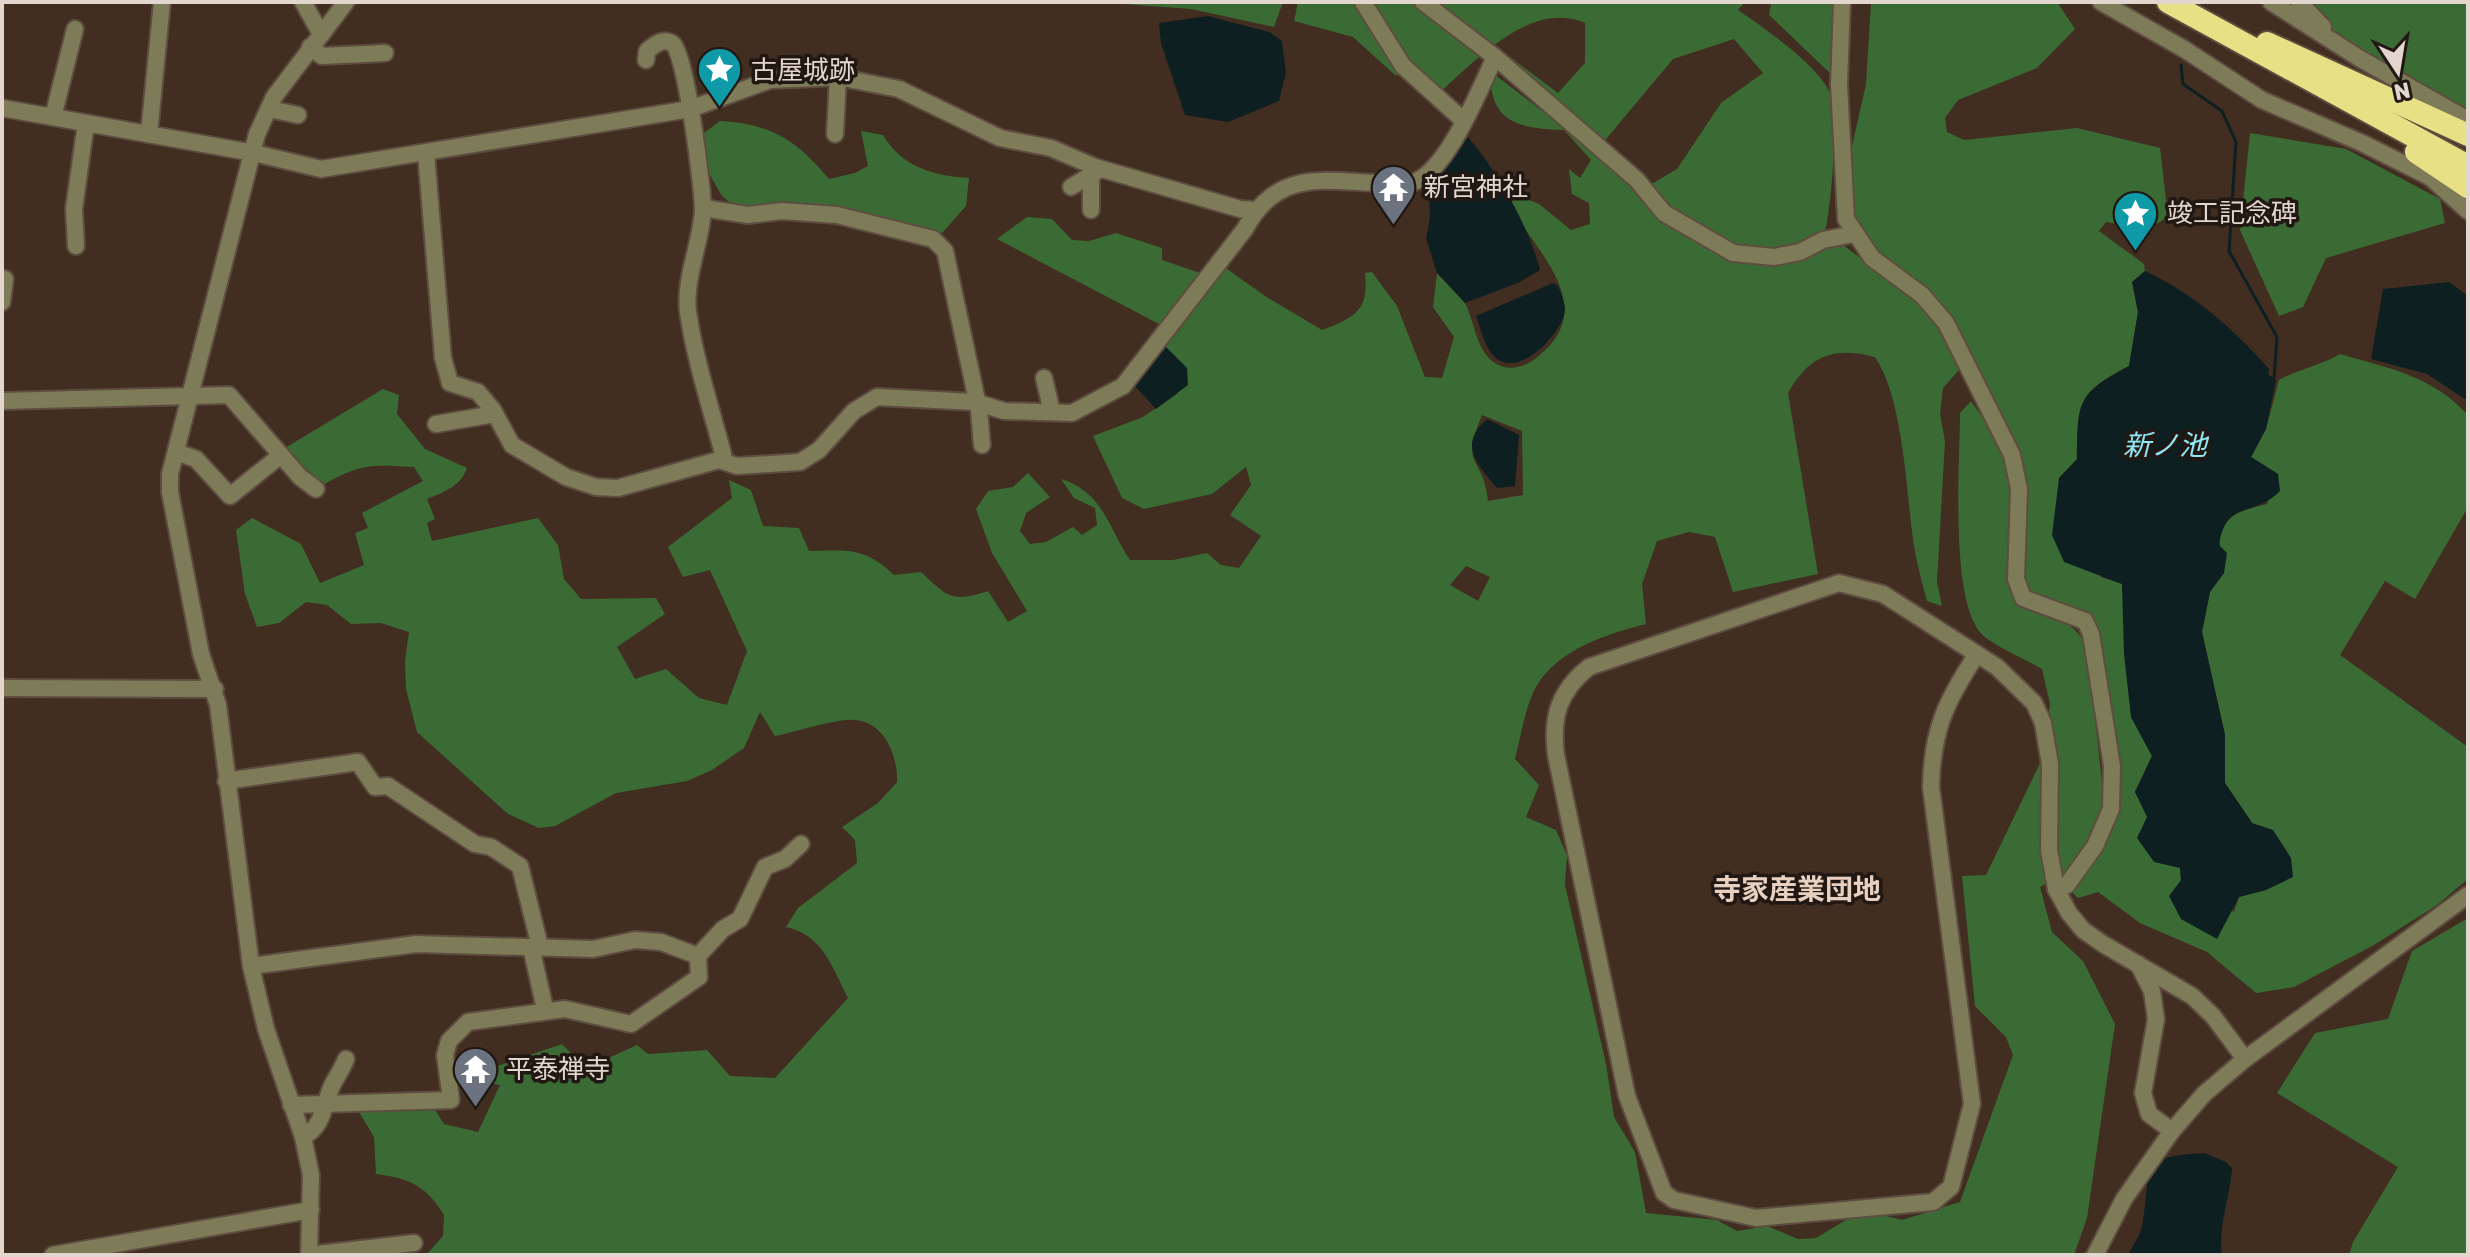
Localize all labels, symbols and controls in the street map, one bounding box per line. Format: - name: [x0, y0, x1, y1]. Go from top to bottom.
- north arrow: [2358, 32, 2438, 112]
- place icon: 古屋城跡: [696, 46, 744, 109]
- place label: 古屋城跡: [751, 55, 855, 86]
- text: N: [2392, 76, 2413, 106]
- temple icon: 新宮神社: [1369, 163, 1417, 226]
- place label: 新宮神社: [1424, 172, 1528, 203]
- place icon: 竣工記念碑: [2112, 189, 2160, 252]
- place label: 竣工記念碑: [2167, 198, 2297, 229]
- water label: 新ノ池: [2123, 429, 2210, 462]
- district label: 寺家産業団地: [1713, 873, 1881, 906]
- temple icon: 平泰禅寺: [451, 1045, 499, 1108]
- place label: 平泰禅寺: [506, 1054, 610, 1085]

